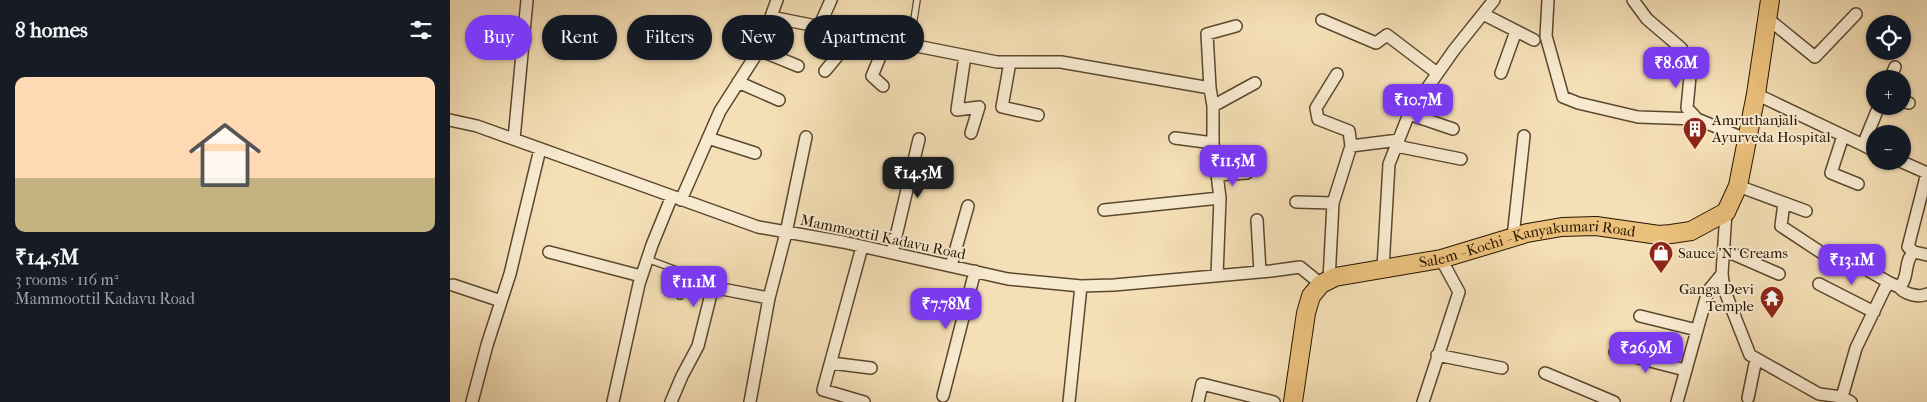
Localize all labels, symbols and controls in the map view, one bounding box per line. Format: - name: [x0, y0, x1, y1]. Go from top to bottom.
- chip: Buy: [465, 15, 532, 60]
- chip: Rent: [542, 15, 617, 60]
- chip: Filters: [627, 15, 712, 60]
- chip: New: [722, 15, 794, 60]
- chip: Apartment: [804, 15, 924, 60]
- map controls: [1866, 15, 1911, 170]
- button: locate: [1866, 15, 1911, 60]
- icon: filters: [407, 16, 435, 44]
- text: 8 homes: [15, 18, 88, 42]
- pin: ₹8.6M: [1641, 46, 1711, 89]
- text: ₹8.6M: [1654, 53, 1698, 72]
- button: +: [1866, 70, 1911, 115]
- pin: ₹10.7M: [1377, 84, 1459, 126]
- text: ₹10.7M: [1394, 90, 1442, 109]
- icon: home: [180, 110, 270, 200]
- place label: Amruthanjali Ayurveda Hospital: [1711, 111, 1831, 146]
- building icon: Amruthanjali Ayurveda Hospital: [1682, 116, 1708, 150]
- button: −: [1866, 125, 1911, 170]
- pin: ₹11.5M: [1192, 144, 1274, 187]
- text: ₹11.5M: [1211, 151, 1255, 170]
- pin: ₹14.5M: [877, 156, 959, 199]
- text: ₹14.5M: [894, 163, 942, 182]
- street label: Mammoottil Kadavu Road: [799, 211, 968, 264]
- street label: Salem - Kochi - Kanyakumari Road: [1418, 217, 1637, 272]
- shop icon: Sauce 'N' Creams: [1648, 240, 1674, 274]
- place label: Sauce 'N' Creams: [1678, 244, 1788, 262]
- pin: ₹13.1M: [1811, 244, 1893, 286]
- text: ₹14.5M: [15, 245, 79, 269]
- text: ₹13.1M: [1830, 250, 1874, 269]
- pin: ₹11.1M: [653, 266, 735, 308]
- text: 3 rooms · 116 m²: [15, 270, 118, 289]
- text: ₹11.1M: [672, 272, 716, 291]
- place label: Ganga Devi Temple: [1679, 280, 1755, 315]
- temple icon: Ganga Devi Temple: [1759, 285, 1785, 319]
- pin: ₹7.78M: [905, 288, 987, 330]
- text: Mammoottil Kadavu Road: [15, 289, 195, 308]
- text: ₹7.78M: [921, 294, 971, 313]
- pin: ₹26.9M: [1605, 332, 1687, 374]
- text: ₹26.9M: [1620, 338, 1672, 357]

